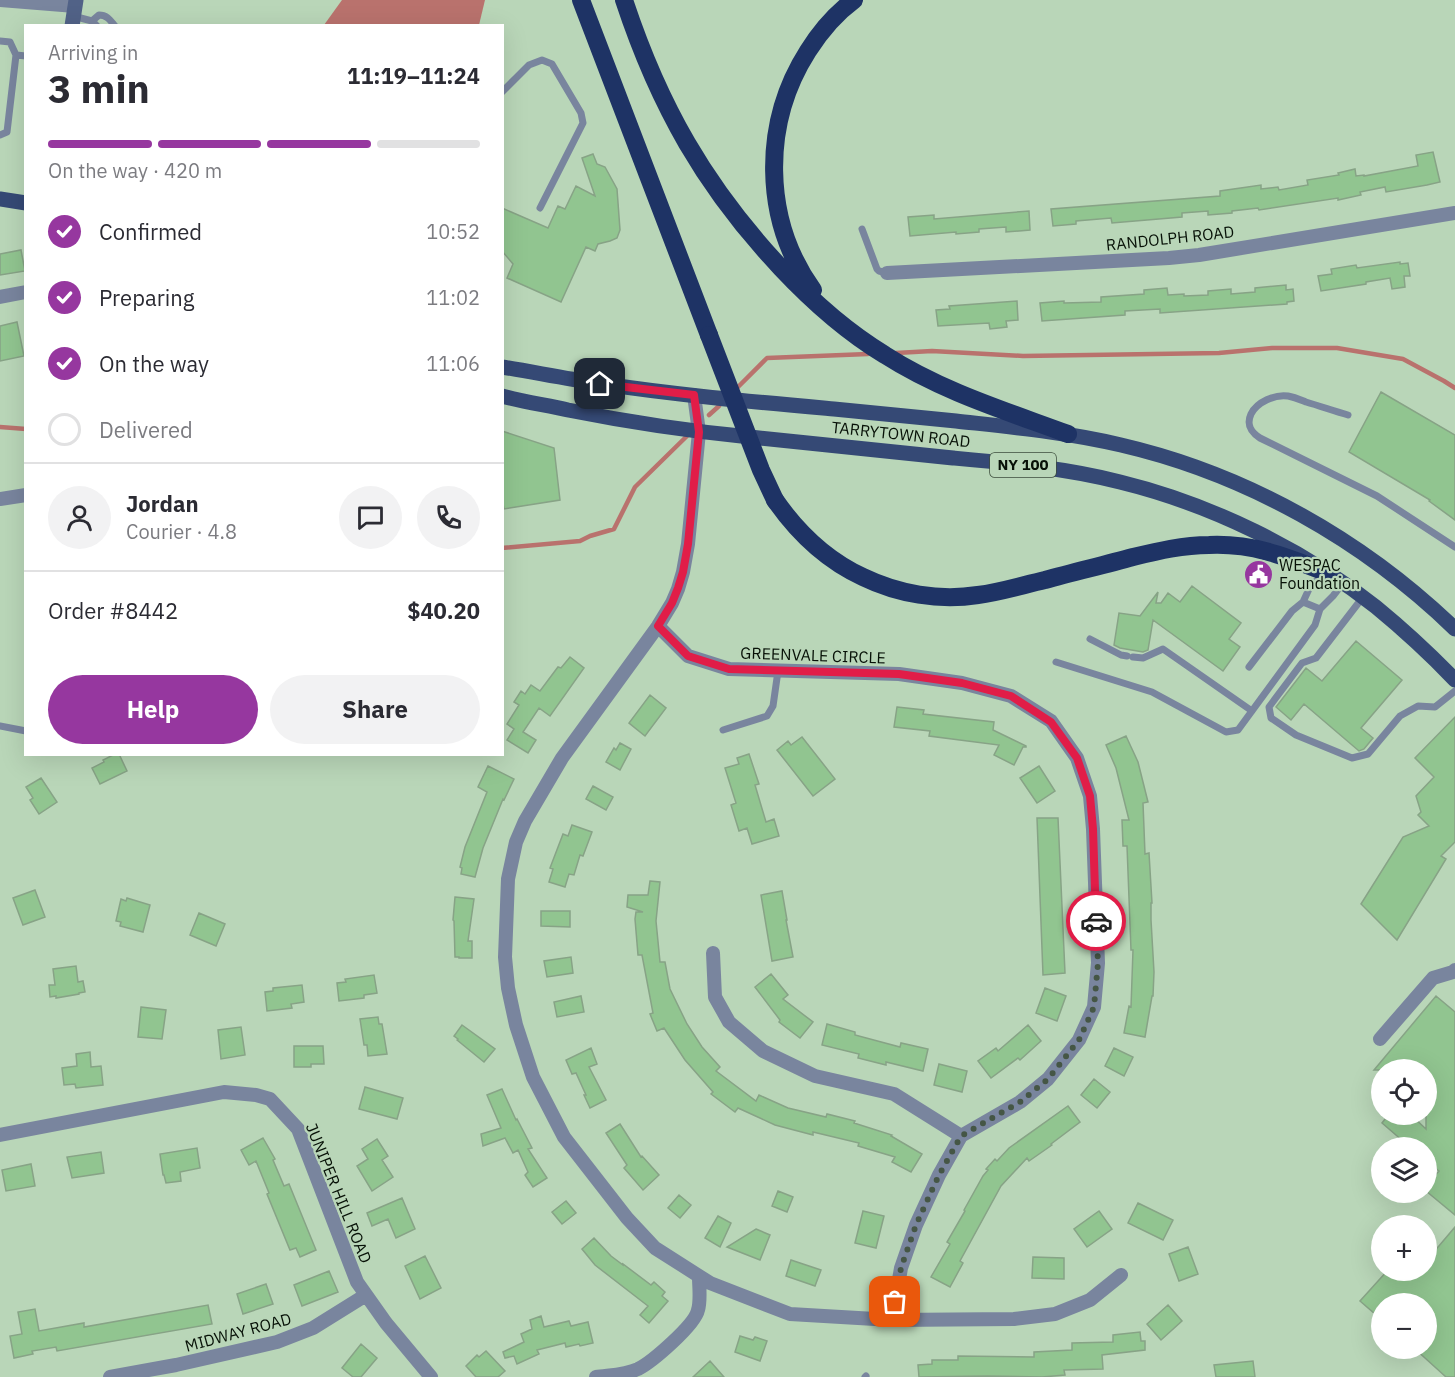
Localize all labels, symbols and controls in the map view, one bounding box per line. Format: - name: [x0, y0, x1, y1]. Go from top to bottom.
- text: Arriving in: [48, 39, 138, 66]
- text: 11:19–11:24: [347, 61, 480, 90]
- text: 3 min: [48, 63, 150, 114]
- text: On the way · 420 m: [48, 157, 222, 184]
- icon: check: [48, 215, 81, 248]
- text: Confirmed: [99, 217, 202, 246]
- text: 10:52: [426, 218, 480, 245]
- street label: RANDOLPH ROAD: [1105, 221, 1235, 255]
- icon: check: [48, 281, 81, 314]
- text: Preparing: [99, 283, 194, 312]
- text: 11:02: [426, 284, 480, 311]
- icon: check: [48, 347, 81, 380]
- text: On the way: [99, 349, 209, 378]
- text: 11:06: [426, 350, 480, 377]
- pin: [574, 358, 625, 409]
- icon: home: [583, 367, 616, 400]
- text: Delivered: [99, 415, 193, 444]
- street label: TARRYTOWN ROAD: [831, 417, 971, 451]
- road number: NY 100: [990, 453, 1056, 477]
- button: person: [48, 486, 111, 549]
- button: chat: [339, 486, 402, 549]
- button: phone: [417, 486, 480, 549]
- text: Jordan: [126, 489, 199, 518]
- text: Courier · 4.8: [126, 518, 237, 545]
- place label: WESPAC Foundation: [1279, 555, 1360, 593]
- public building icon: WESPAC Foundation: [1242, 558, 1274, 590]
- text: Order #8442: [48, 596, 178, 625]
- text: $40.20: [407, 596, 480, 625]
- street label: GREENVALE CIRCLE: [740, 642, 886, 668]
- button: Help: [48, 675, 258, 744]
- button: Share: [270, 675, 480, 744]
- courier: [1066, 891, 1126, 951]
- icon: car: [1080, 905, 1113, 938]
- map controls: [1371, 1059, 1437, 1359]
- button: locate: [1371, 1059, 1437, 1125]
- street label: JUNIPER HILL ROAD: [302, 1120, 376, 1266]
- button: layers: [1371, 1137, 1437, 1203]
- button: +: [1371, 1215, 1437, 1281]
- pin: [869, 1276, 920, 1327]
- icon: bag: [878, 1285, 911, 1318]
- button: −: [1371, 1293, 1437, 1359]
- street label: MIDWAY ROAD: [183, 1308, 293, 1356]

